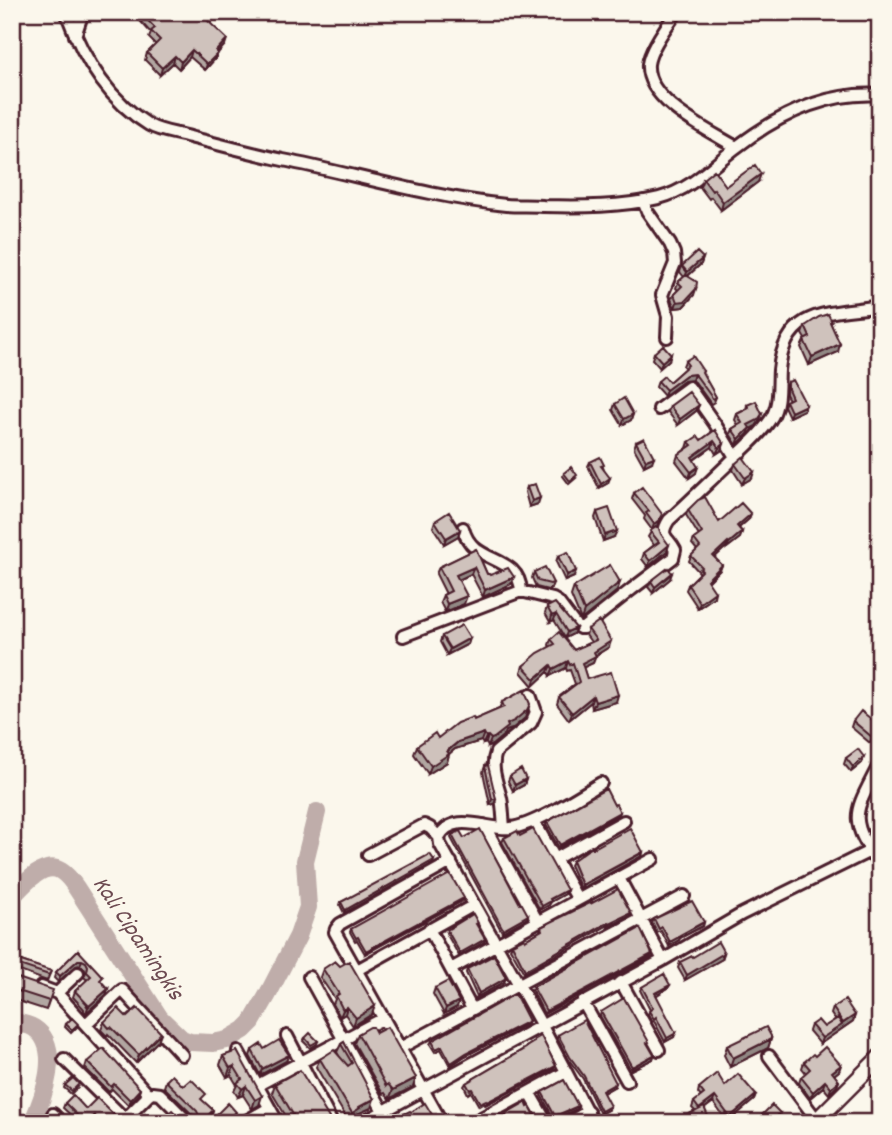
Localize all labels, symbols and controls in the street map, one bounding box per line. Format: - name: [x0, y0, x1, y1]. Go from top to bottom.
- water label: Kali Cipamingkis: [83, 870, 192, 1009]

